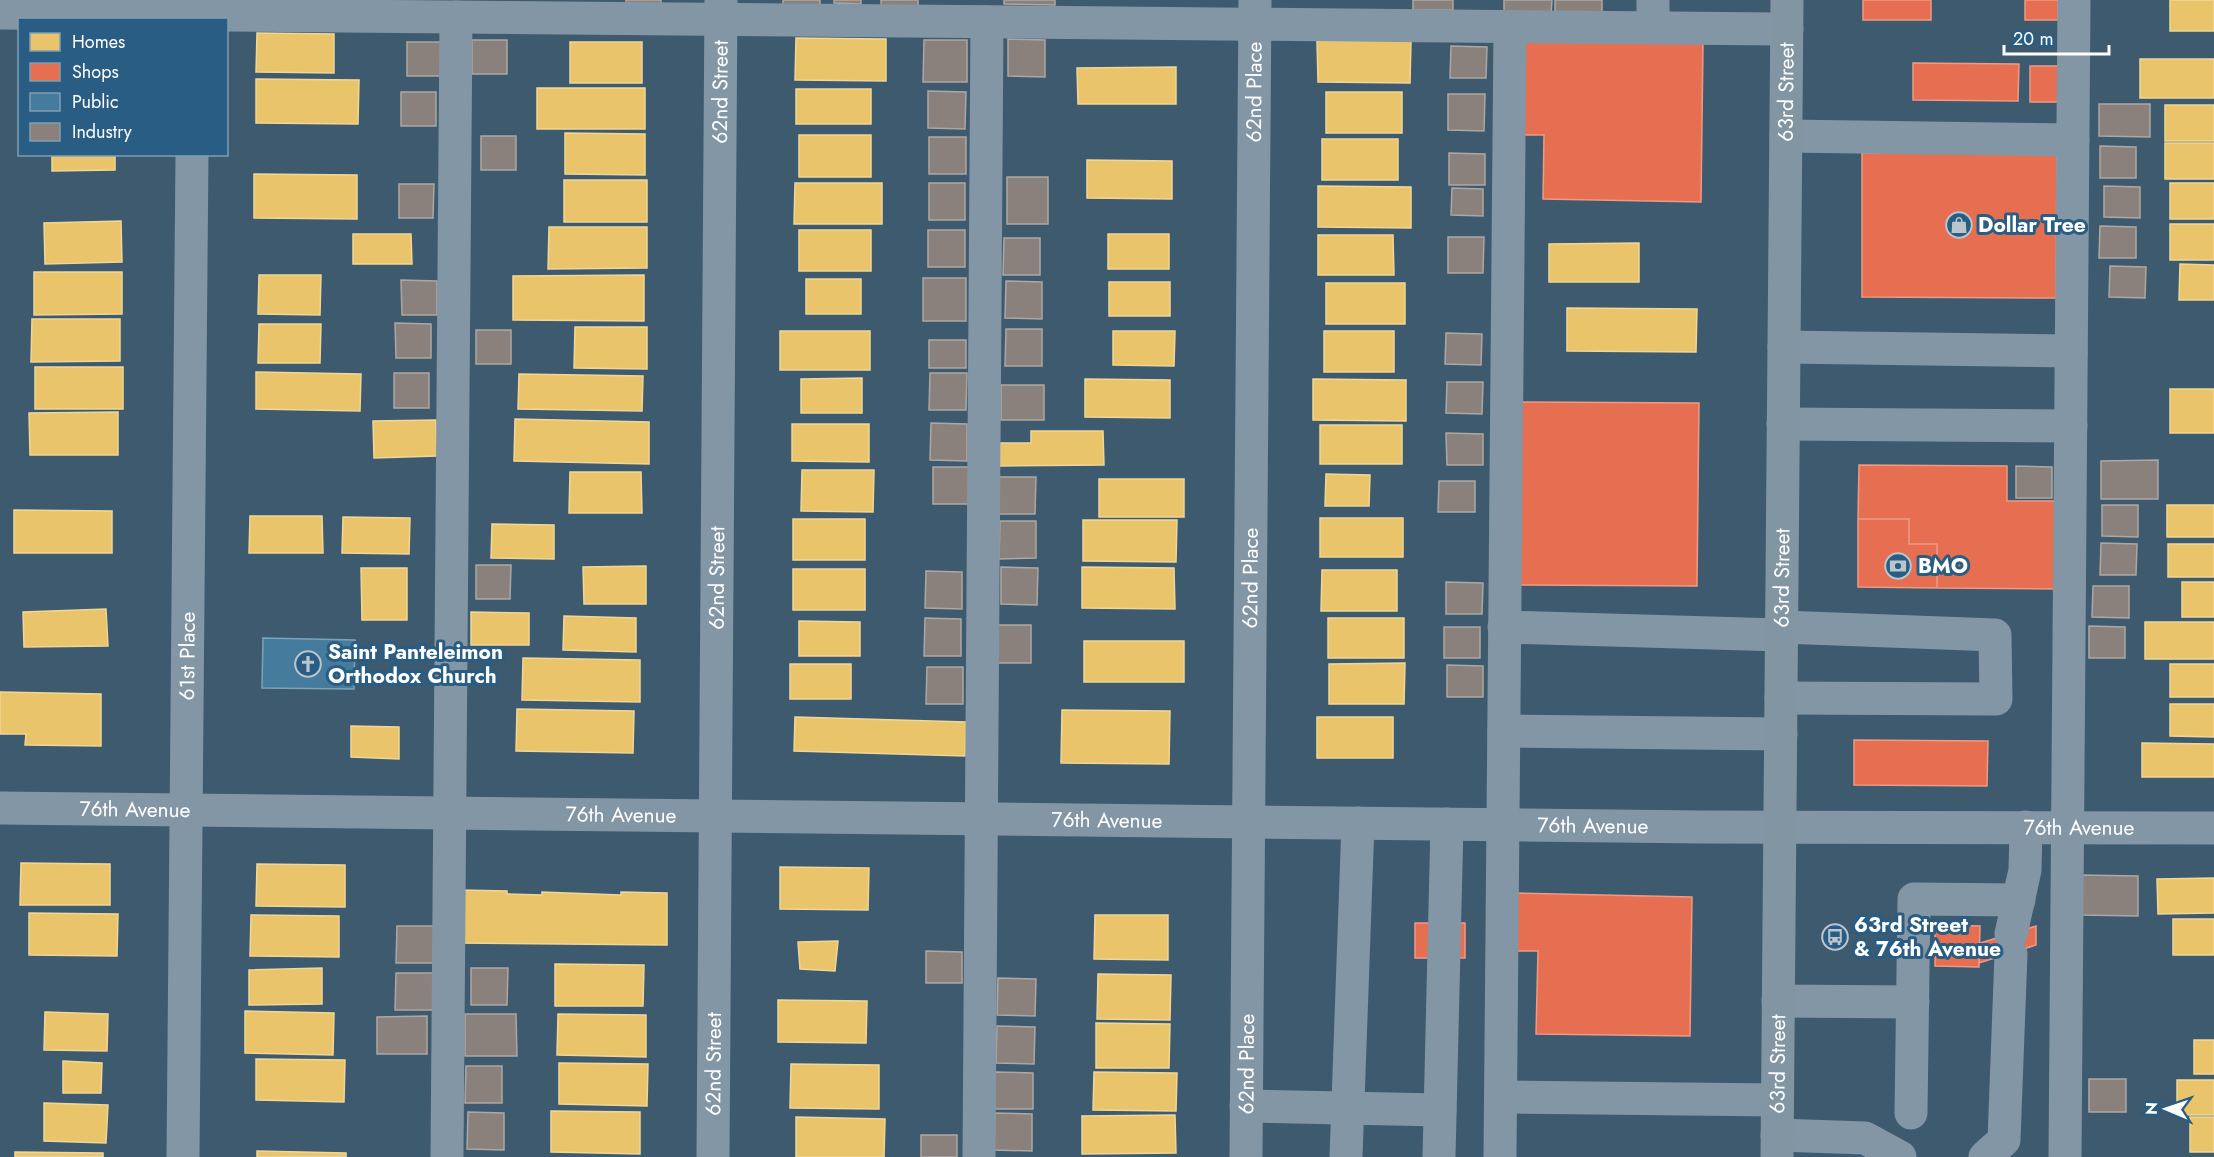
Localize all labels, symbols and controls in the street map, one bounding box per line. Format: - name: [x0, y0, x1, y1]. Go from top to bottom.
- legend: [18, 18, 228, 156]
- scale bar: [2004, 18, 2109, 56]
- text: 20 m: [2013, 26, 2053, 52]
- text: Homes: [72, 29, 125, 55]
- street label: 62nd Street: [705, 40, 736, 144]
- street label: 62nd Place: [1239, 41, 1270, 143]
- street label: 63rd Street: [1771, 42, 1802, 142]
- text: Shops: [72, 59, 119, 85]
- text: Public: [72, 89, 119, 115]
- text: Industry: [72, 119, 132, 145]
- shop icon: Dollar Tree: [1944, 210, 1974, 240]
- place label: Dollar Tree: [1978, 210, 2086, 240]
- street label: 62nd Street: [702, 526, 732, 630]
- street label: 62nd Place: [1235, 527, 1266, 628]
- street label: 63rd Street: [1767, 528, 1797, 628]
- bank icon: BMO: [1883, 551, 1913, 581]
- place label: BMO: [1918, 551, 1968, 581]
- street label: 61st Place: [172, 611, 203, 701]
- place label: Saint Panteleimon Orthodox Church: [328, 637, 503, 691]
- church icon: Saint Panteleimon Orthodox Church: [293, 649, 323, 679]
- street label: 76th Avenue: [79, 794, 191, 825]
- street label: 76th Avenue: [565, 799, 677, 831]
- street label: 76th Avenue: [1051, 805, 1163, 836]
- street label: 76th Avenue: [1537, 810, 1649, 841]
- street label: 76th Avenue: [2023, 813, 2135, 843]
- place label: 63rd Street & 76th Avenue: [1854, 910, 2001, 964]
- bus stop icon: 63rd Street & 76th Avenue: [1820, 922, 1850, 952]
- street label: 62nd Street: [698, 1012, 729, 1116]
- street label: 62nd Place: [1231, 1013, 1262, 1114]
- street label: 63rd Street: [1762, 1014, 1793, 1114]
- north arrow: [2136, 1079, 2196, 1139]
- text: N: [2140, 1102, 2163, 1115]

